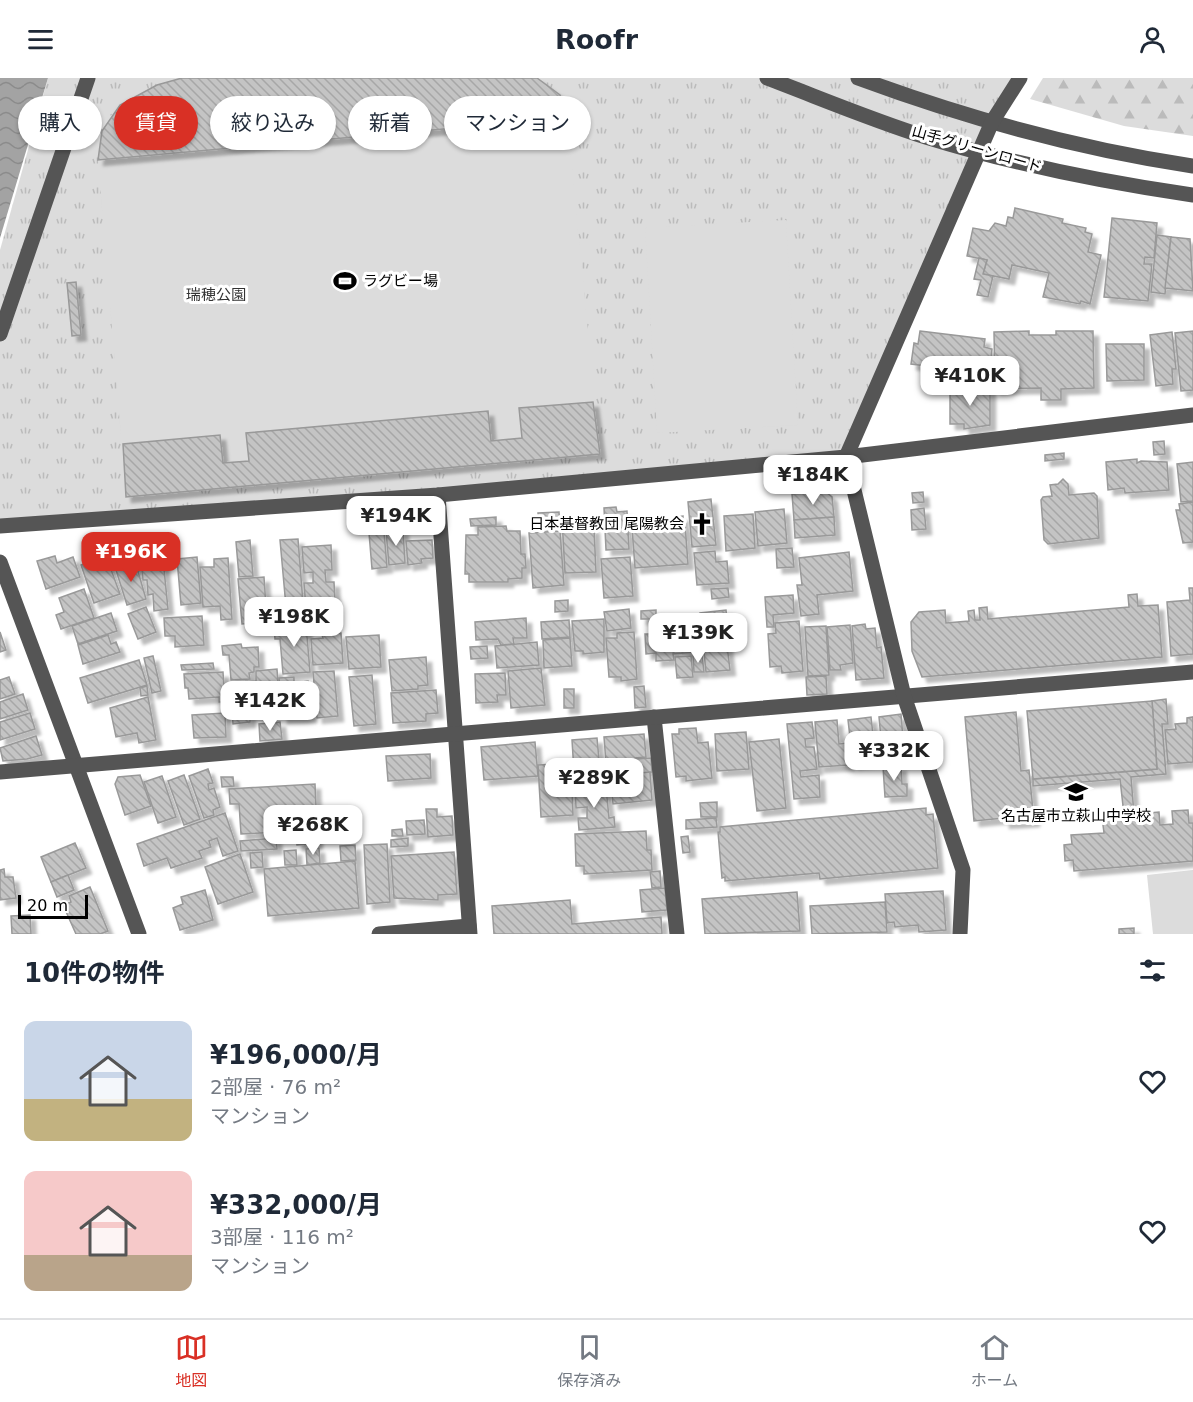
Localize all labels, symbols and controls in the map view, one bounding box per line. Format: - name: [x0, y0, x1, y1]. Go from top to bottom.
- icon: menu: [24, 23, 57, 56]
- icon: person: [1136, 23, 1169, 56]
- text: Roofr: [555, 24, 638, 55]
- chip: 購入: [18, 96, 102, 150]
- chip: 賃貸: [114, 96, 198, 150]
- chip: 絞り込み: [210, 96, 336, 150]
- chip: 新着: [348, 96, 432, 150]
- chip: マンション: [444, 96, 591, 150]
- street label: 山手グリーンロード: [910, 122, 1044, 176]
- sports icon: ラグビー場: [332, 268, 358, 294]
- place label: ラグビー場: [363, 272, 438, 290]
- park label: 瑞穂公園: [186, 286, 246, 304]
- pin: ¥410K: [928, 356, 1012, 407]
- text: ¥410K: [934, 363, 1006, 387]
- pin: ¥184K: [771, 455, 855, 506]
- text: ¥184K: [777, 462, 849, 486]
- pin: ¥194K: [354, 496, 438, 547]
- text: ¥194K: [360, 503, 432, 527]
- church icon: 日本基督教団 尾陽教会: [689, 511, 715, 537]
- place label: 日本基督教団 尾陽教会: [529, 515, 684, 533]
- pin: ¥196K: [89, 532, 173, 583]
- text: ¥196K: [95, 539, 167, 563]
- pin: ¥198K: [252, 597, 336, 648]
- text: ¥198K: [258, 604, 330, 628]
- pin: ¥139K: [656, 613, 740, 664]
- text: ¥139K: [662, 620, 734, 644]
- pin: ¥142K: [228, 681, 312, 732]
- text: ¥142K: [234, 688, 306, 712]
- pin: ¥332K: [852, 731, 936, 782]
- text: ¥332K: [858, 738, 930, 762]
- pin: ¥289K: [552, 758, 636, 809]
- text: ¥289K: [558, 765, 630, 789]
- school or university icon: 名古屋市立萩山中学校: [1063, 779, 1089, 805]
- pin: ¥268K: [271, 805, 355, 856]
- place label: 名古屋市立萩山中学校: [1001, 807, 1151, 825]
- text: ¥268K: [277, 812, 349, 836]
- scale bar: [18, 892, 88, 920]
- text: 20 m: [27, 896, 68, 915]
- icon: filters: [1136, 954, 1169, 987]
- text: 10件の物件: [24, 958, 164, 988]
- text: ¥196,000/月: [210, 1040, 382, 1070]
- icon: home: [72, 1045, 144, 1117]
- icon: heart: [1136, 1065, 1169, 1098]
- text: 2部屋 · 76 m²: [210, 1075, 341, 1099]
- text: マンション: [210, 1104, 310, 1128]
- text: ¥332,000/月: [210, 1190, 382, 1220]
- icon: home: [72, 1195, 144, 1267]
- icon: heart: [1136, 1215, 1169, 1248]
- text: 3部屋 · 116 m²: [210, 1225, 354, 1249]
- text: マンション: [210, 1254, 310, 1278]
- tab: 地図: [175, 1331, 208, 1391]
- tab: 保存済み: [557, 1331, 621, 1391]
- tab: ホーム: [971, 1331, 1018, 1391]

